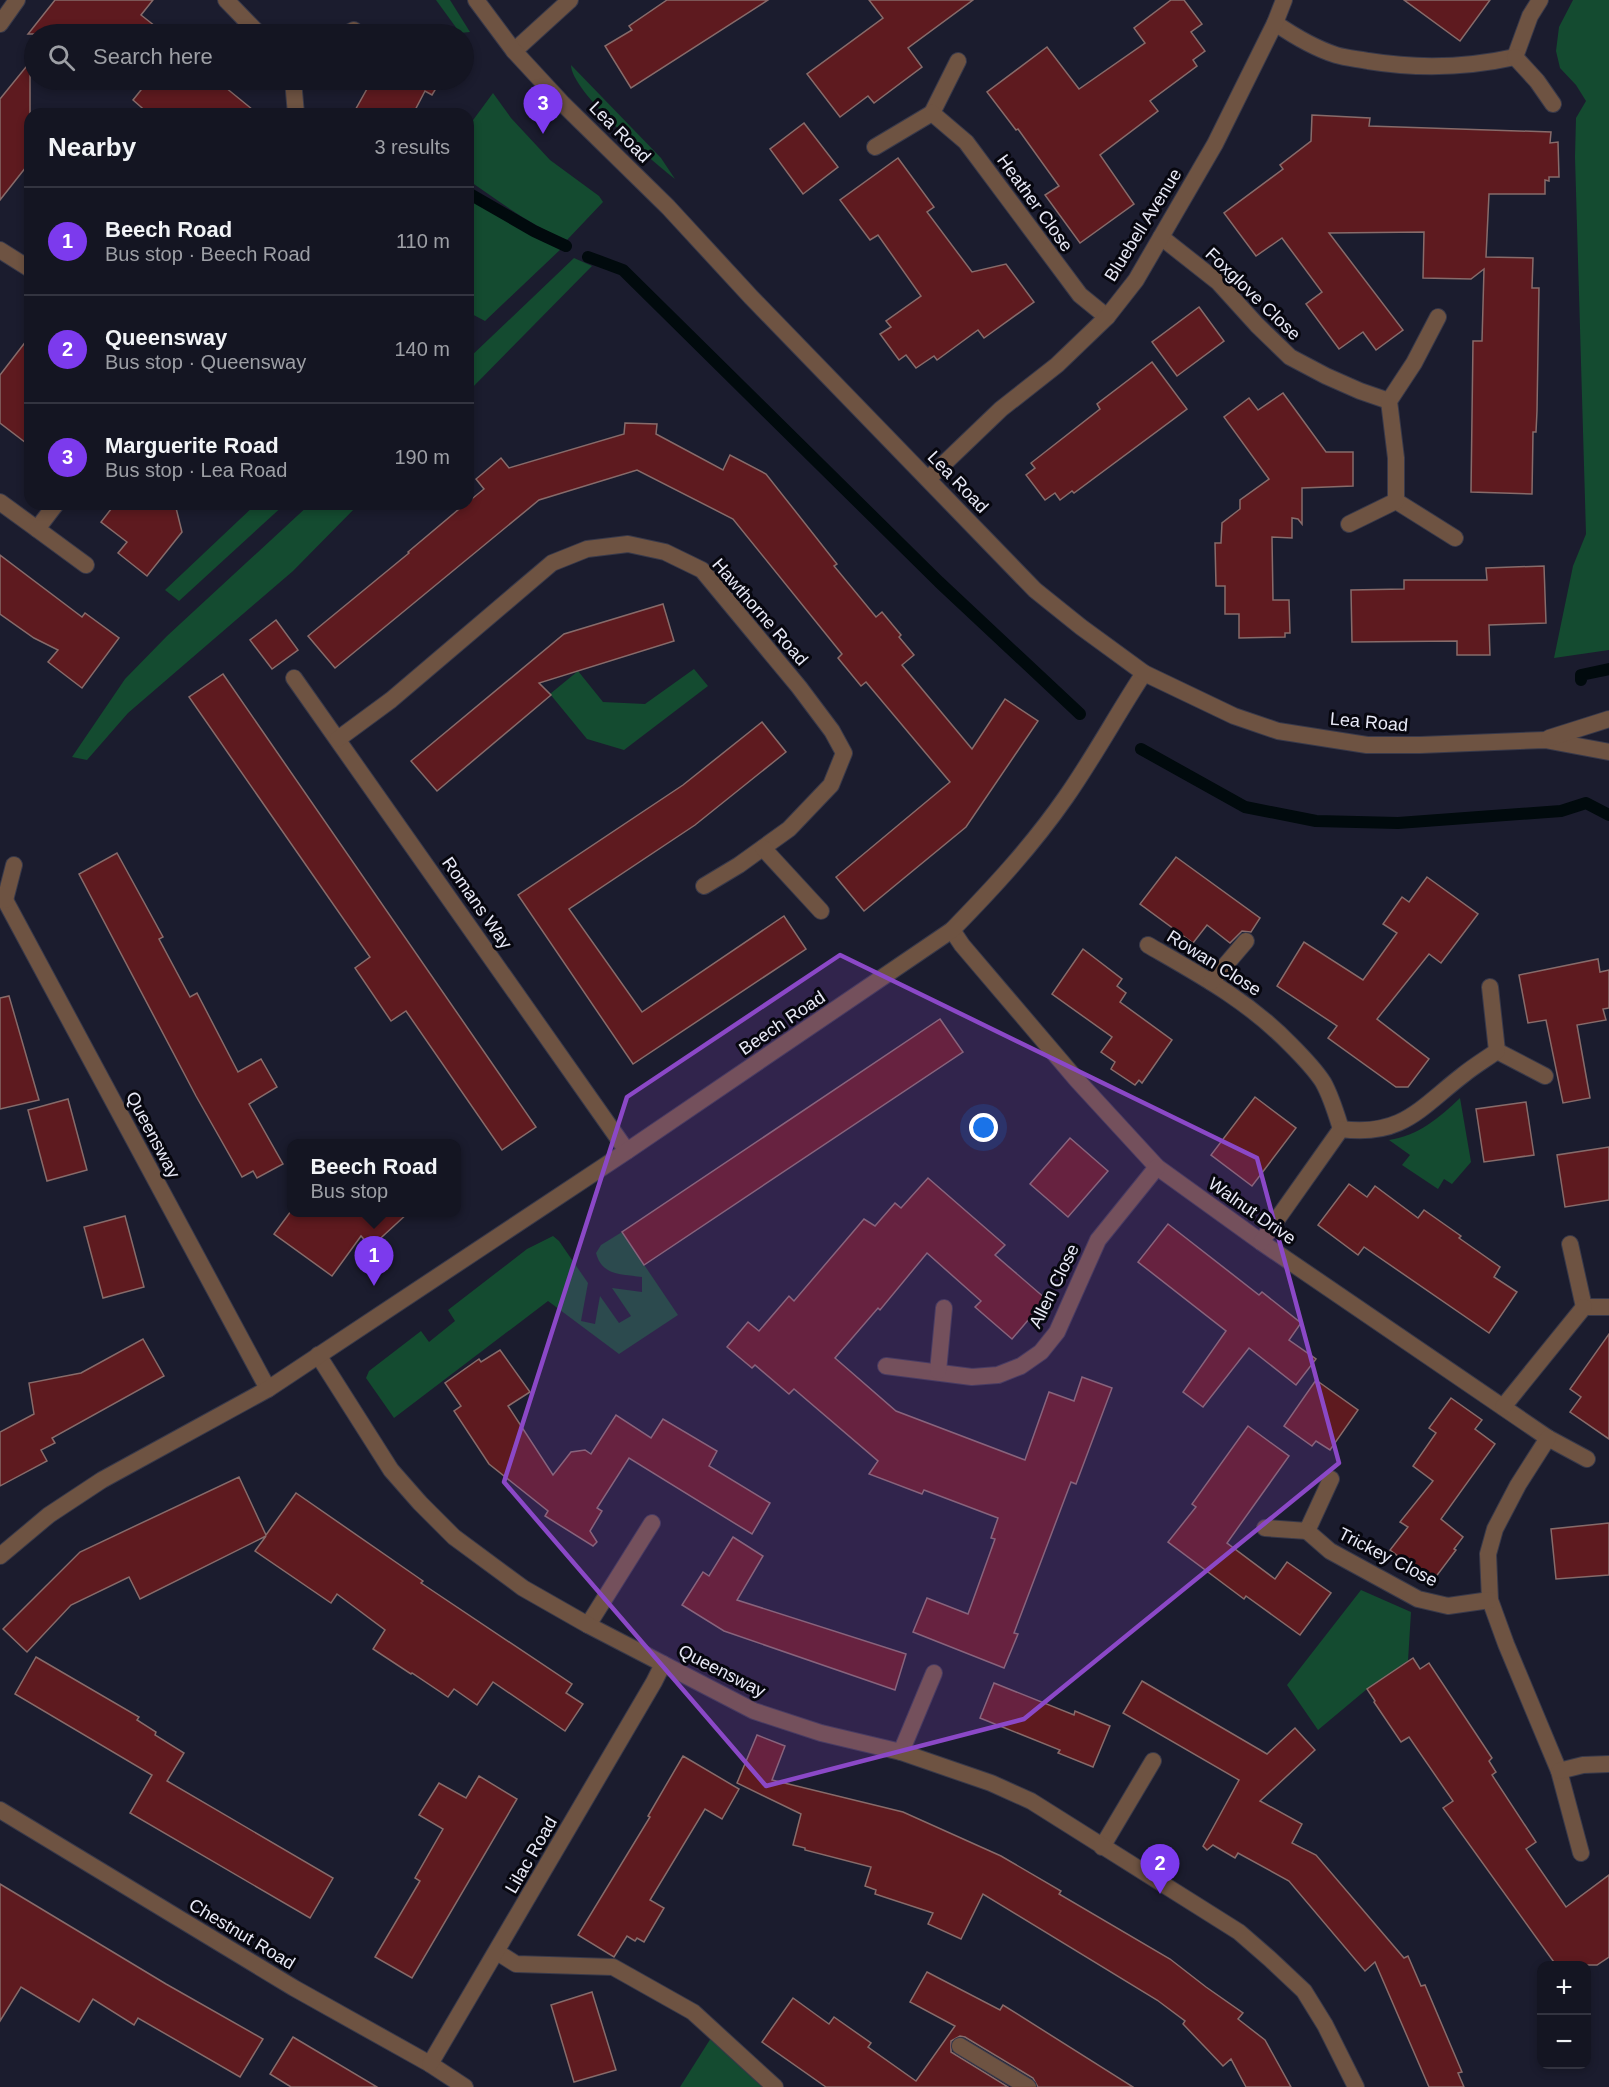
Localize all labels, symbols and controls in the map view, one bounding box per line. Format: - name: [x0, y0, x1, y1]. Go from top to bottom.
- search box: [24, 24, 474, 90]
- icon: search: [45, 41, 78, 74]
- text: Search here: [93, 44, 213, 69]
- pin: 3: [524, 84, 562, 134]
- street label: Lea Road: [585, 97, 655, 167]
- text: Nearby: [48, 132, 136, 162]
- text: 3 results: [374, 136, 450, 158]
- street label: Heather Close: [993, 151, 1077, 255]
- street label: Bluebell Avenue: [1100, 165, 1186, 285]
- text: Beech Road: [105, 217, 232, 242]
- text: 1: [62, 230, 73, 252]
- text: 110 m: [396, 230, 450, 252]
- text: Bus stop · Beech Road: [105, 243, 311, 265]
- street label: Foxglove Close: [1201, 244, 1305, 344]
- text: Queensway: [105, 325, 227, 350]
- text: 2: [62, 338, 73, 360]
- text: 140 m: [394, 338, 450, 360]
- text: Bus stop · Queensway: [105, 351, 306, 373]
- text: Marguerite Road: [105, 433, 279, 458]
- text: 3: [62, 446, 73, 468]
- text: 190 m: [394, 446, 450, 468]
- street label: Lea Road: [924, 447, 992, 517]
- text: Bus stop · Lea Road: [105, 459, 287, 481]
- street label: Hawthorne Road: [708, 554, 812, 670]
- street label: Lea Road: [1329, 709, 1409, 735]
- street label: Romans Way: [438, 853, 516, 953]
- street label: Rowan Close: [1163, 926, 1265, 1000]
- street label: Beech Road: [735, 987, 829, 1059]
- street label: Queensway: [122, 1088, 184, 1182]
- your location: [969, 1113, 998, 1142]
- popup: [287, 1139, 461, 1217]
- text: Beech Road: [310, 1154, 438, 1179]
- street label: Walnut Drive: [1204, 1173, 1300, 1249]
- text: Bus stop: [310, 1180, 388, 1202]
- pin: 1: [354, 1236, 394, 1286]
- street label: Allen Close: [1025, 1241, 1083, 1331]
- street label: Trickey Close: [1335, 1523, 1441, 1591]
- street label: Queensway: [675, 1641, 769, 1701]
- street label: Lilac Road: [501, 1813, 561, 1897]
- pin: 2: [1140, 1844, 1180, 1894]
- street label: Chestnut Road: [185, 1895, 299, 1973]
- map controls: [1537, 1961, 1591, 2069]
- button: +: [1537, 1961, 1591, 2015]
- button: −: [1537, 2015, 1591, 2069]

